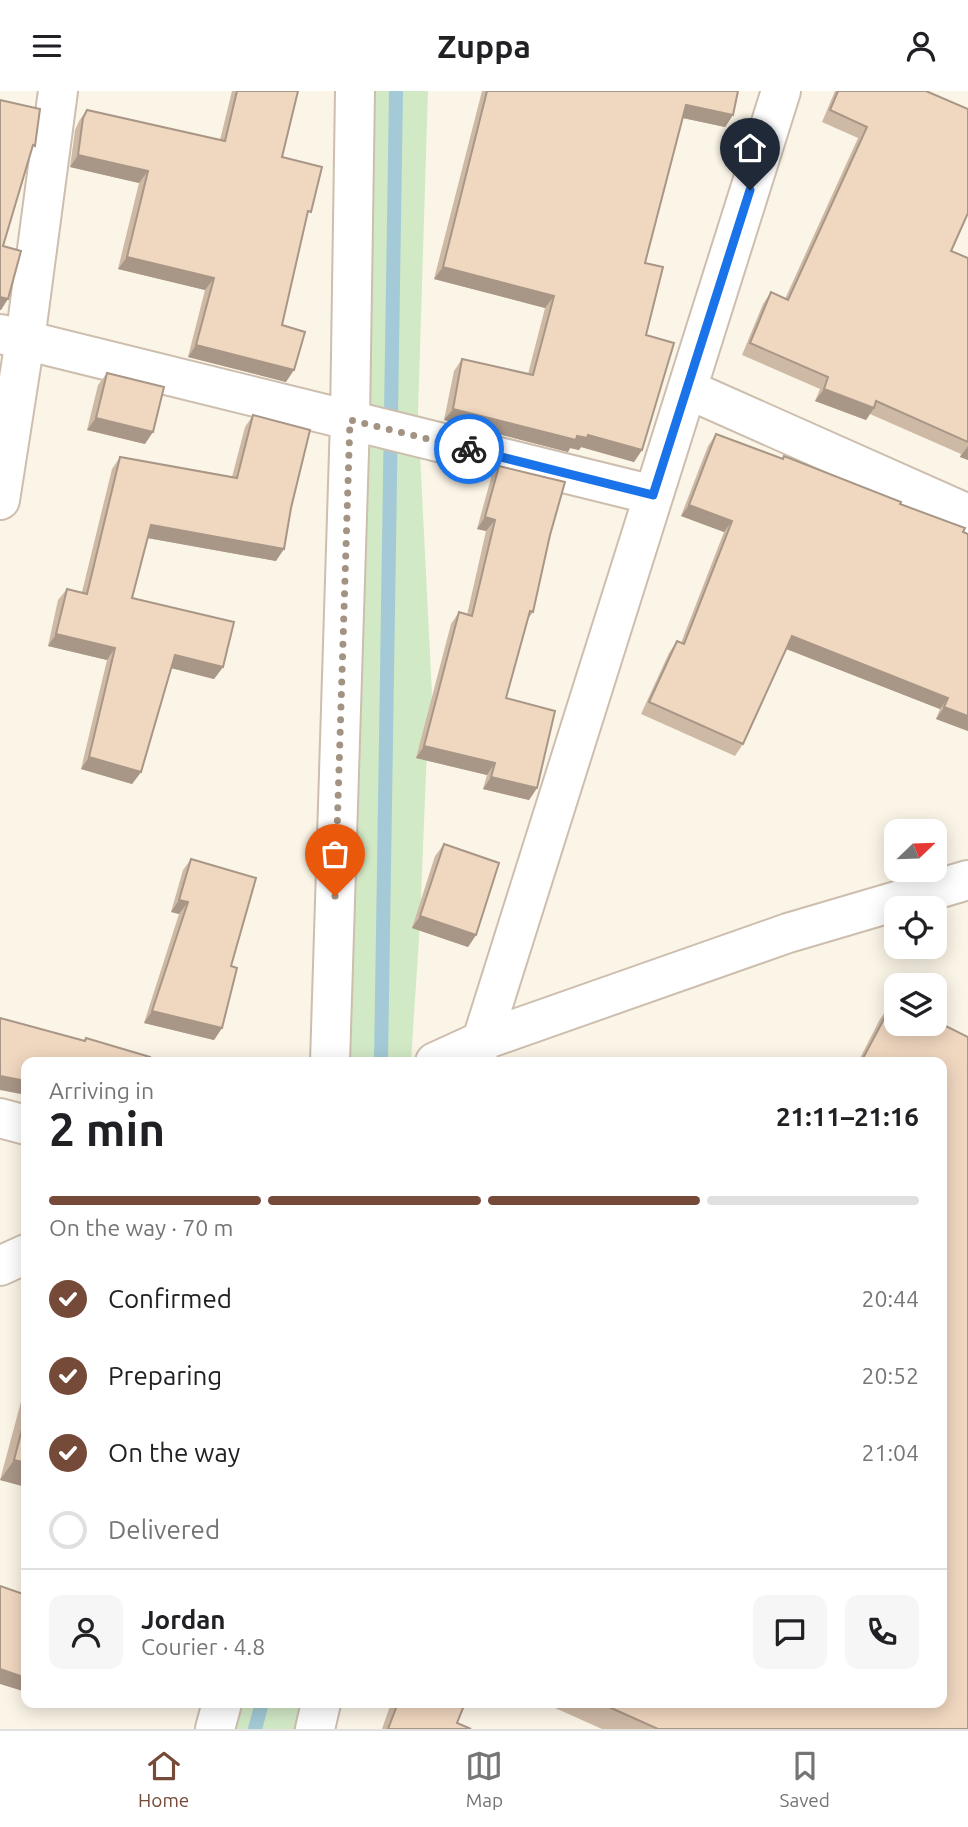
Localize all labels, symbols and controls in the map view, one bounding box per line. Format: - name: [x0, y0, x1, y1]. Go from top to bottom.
- icon: menu: [28, 27, 66, 65]
- icon: person: [902, 27, 940, 65]
- text: Zuppa: [437, 28, 531, 64]
- pin: [720, 118, 780, 190]
- icon: home: [731, 129, 769, 167]
- courier: [434, 414, 504, 484]
- icon: bike: [450, 430, 488, 468]
- north arrow: [884, 819, 947, 882]
- map controls: [884, 819, 947, 1036]
- pin: [305, 824, 365, 896]
- icon: bag: [316, 835, 354, 873]
- button: locate: [884, 896, 947, 959]
- button: layers: [884, 973, 947, 1036]
- text: Arriving in: [49, 1078, 154, 1103]
- text: 21:11–21:16: [776, 1102, 919, 1131]
- text: 2 min: [49, 1103, 165, 1155]
- text: On the way · 70 m: [49, 1215, 233, 1240]
- icon: check: [49, 1280, 87, 1318]
- text: Confirmed: [108, 1284, 232, 1313]
- text: 20:44: [861, 1286, 919, 1311]
- icon: check: [49, 1357, 87, 1395]
- text: Preparing: [108, 1361, 222, 1390]
- text: 20:52: [861, 1363, 919, 1388]
- icon: check: [49, 1434, 87, 1472]
- text: On the way: [108, 1438, 240, 1467]
- text: 21:04: [861, 1440, 919, 1465]
- text: Delivered: [108, 1515, 220, 1544]
- button: person: [49, 1595, 123, 1669]
- button: chat: [753, 1595, 827, 1669]
- button: phone: [845, 1595, 919, 1669]
- text: Jordan: [141, 1605, 226, 1634]
- text: Courier · 4.8: [141, 1634, 265, 1659]
- tab: Home: [138, 1747, 189, 1811]
- tab: Map: [465, 1747, 503, 1811]
- tab: Saved: [779, 1747, 830, 1811]

